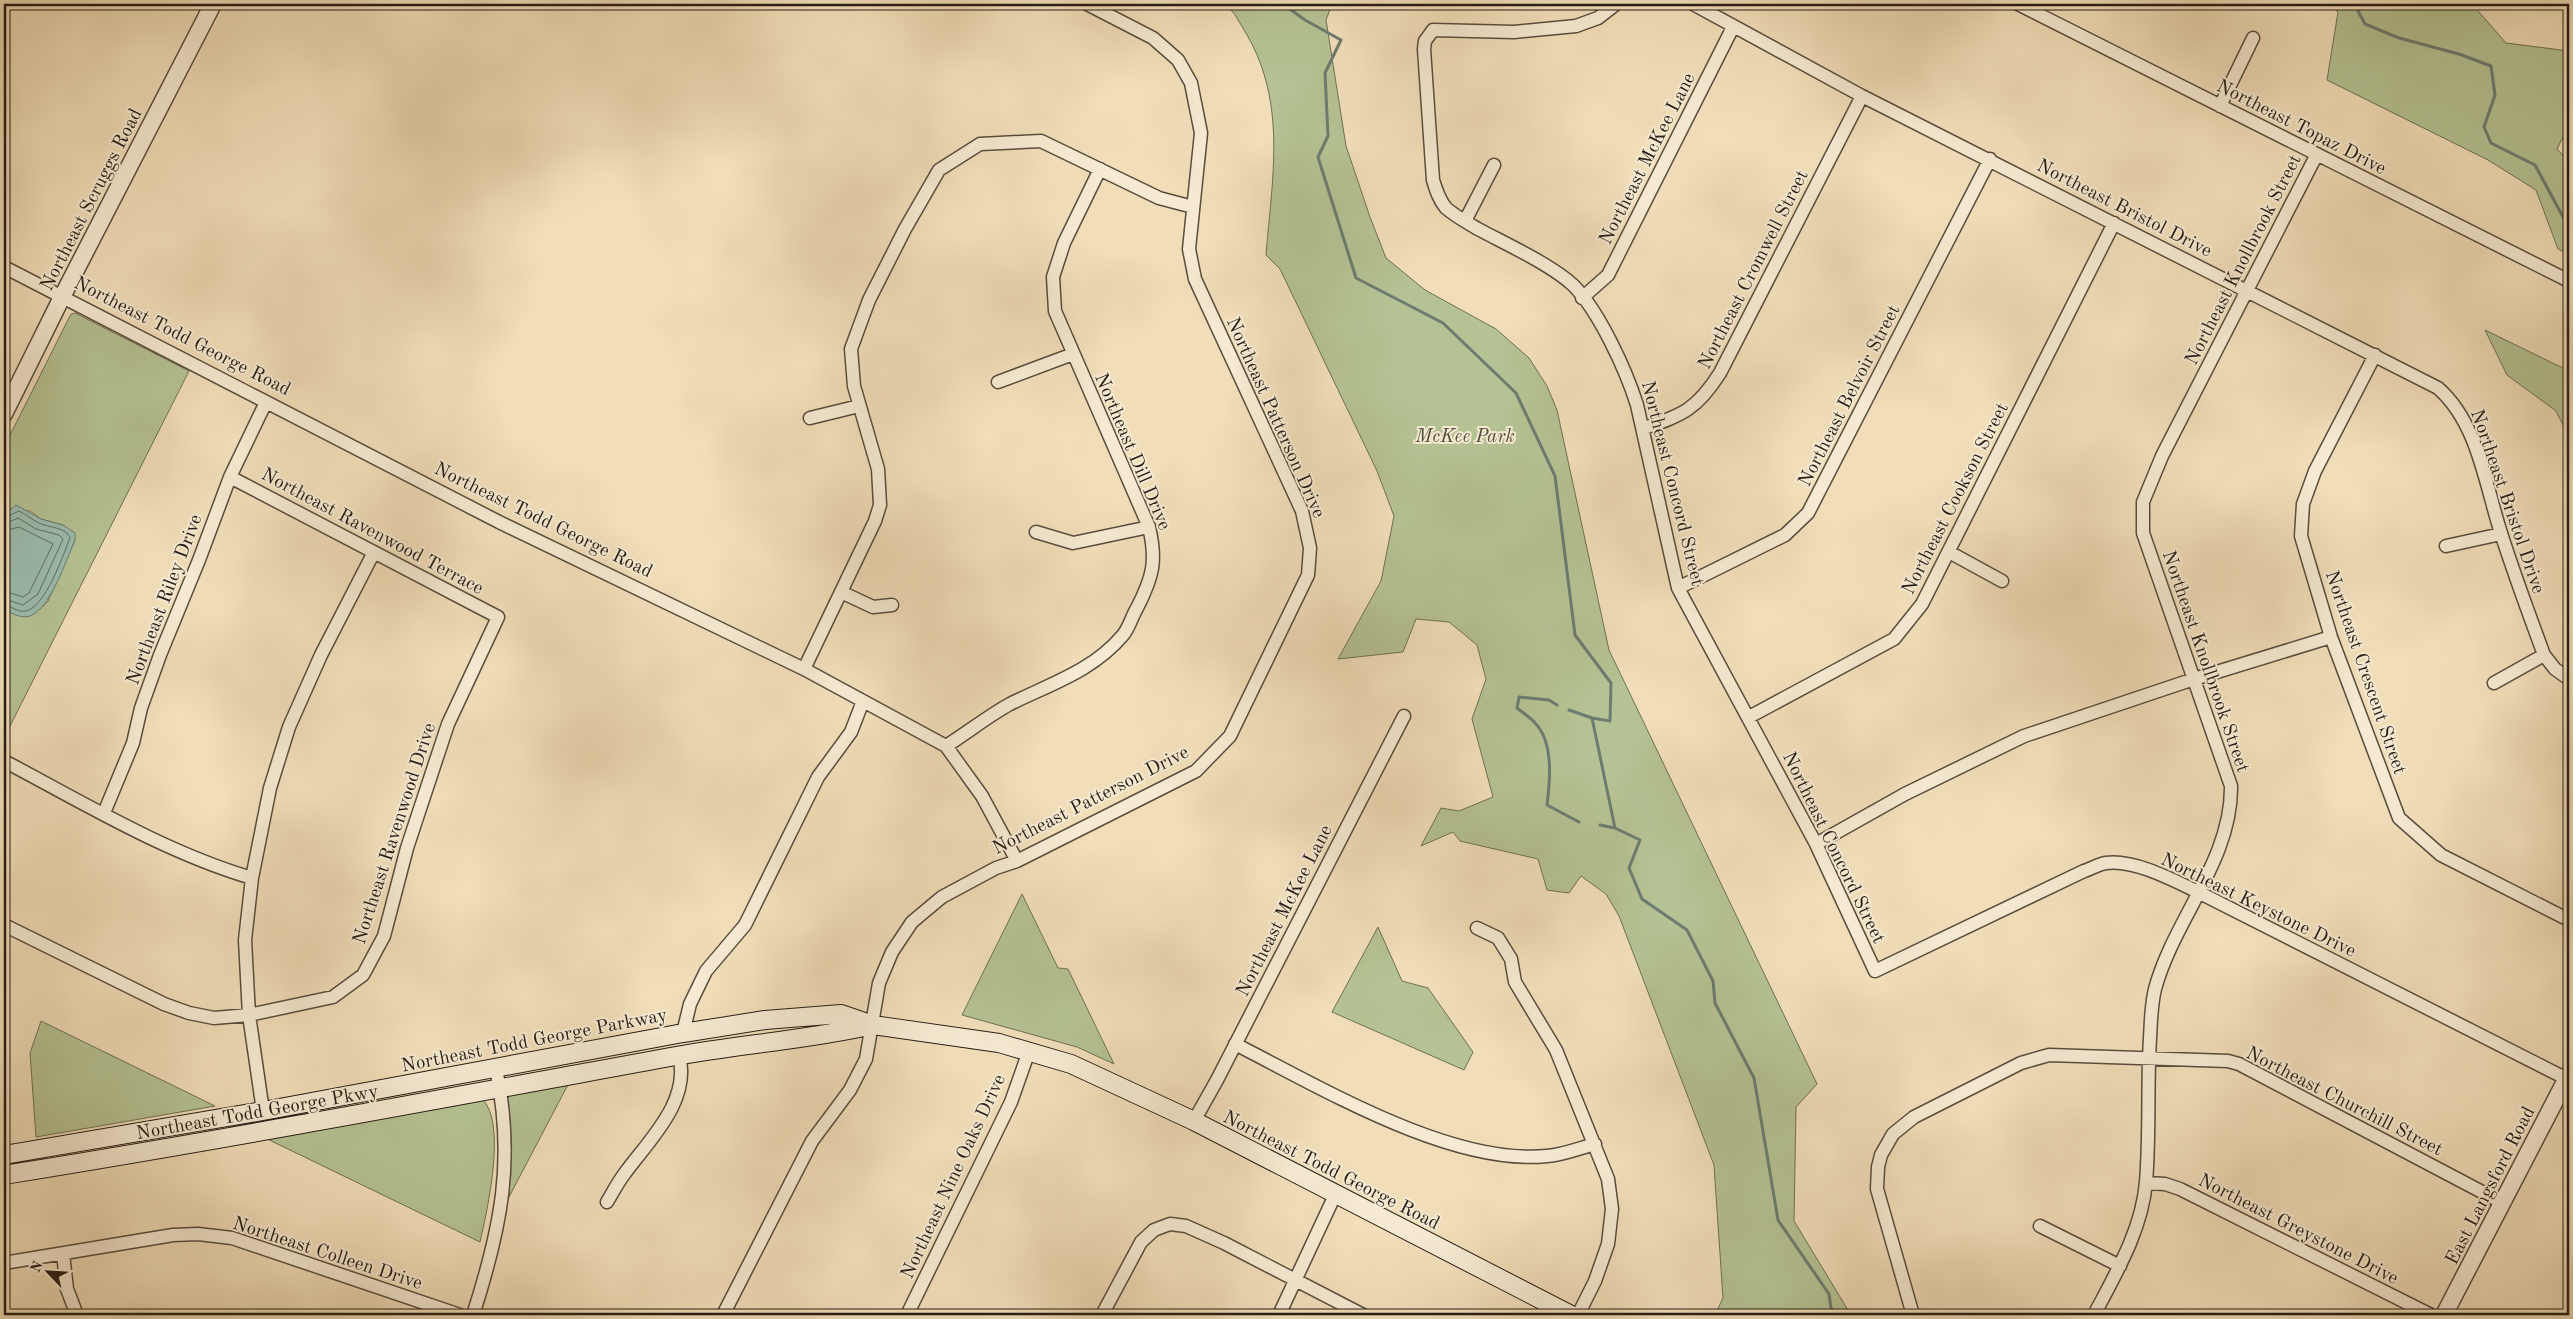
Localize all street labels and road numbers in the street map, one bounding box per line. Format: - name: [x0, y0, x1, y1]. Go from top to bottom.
- street label: Northeast McKee Lane: [1597, 70, 1700, 248]
- street label: Northeast Topaz Drive: [2213, 77, 2389, 179]
- street label: Northeast Scruggs Road: [38, 106, 146, 294]
- street label: Northeast Knollbrook Street: [2183, 152, 2306, 368]
- street label: Northeast Bristol Drive: [2033, 157, 2214, 262]
- street label: Northeast Cromwell Street: [1696, 167, 1813, 373]
- street label: Northeast Todd George Road: [70, 274, 293, 400]
- street label: Northeast Belvoir Street: [1796, 302, 1904, 490]
- street label: Northeast Patterson Drive: [1222, 315, 1328, 521]
- street label: Northeast Dill Drive: [1090, 371, 1173, 533]
- street label: Northeast Concord Street: [1637, 379, 1706, 588]
- street label: Northeast Cookson Street: [1900, 400, 2013, 598]
- street label: Northeast Bristol Drive: [2466, 407, 2547, 596]
- street label: Northeast Todd George Road: [431, 460, 655, 582]
- street label: Northeast Ravenwood Terrace: [258, 465, 486, 599]
- street label: Northeast Riley Drive: [124, 512, 207, 688]
- street label: Northeast Knollbrook Street: [2158, 548, 2252, 775]
- street label: Northeast Crescent Street: [2321, 568, 2409, 777]
- street label: Northeast Ravenwood Drive: [351, 721, 440, 947]
- street label: Northeast Patterson Drive: [990, 743, 1192, 859]
- street label: Northeast Concord Street: [1778, 749, 1887, 947]
- street label: Northeast McKee Lane: [1234, 822, 1337, 1000]
- street label: Northeast Keystone Drive: [2157, 851, 2359, 962]
- street label: Northeast Todd George Parkway: [400, 1006, 669, 1077]
- street label: Northeast Churchill Street: [2242, 1044, 2445, 1160]
- street label: Northeast Nine Oaks Drive: [899, 1072, 1010, 1282]
- street label: Northeast Todd George Pkwy: [135, 1083, 380, 1144]
- street label: East Langsford Road: [2443, 1104, 2539, 1268]
- street label: Northeast Todd George Road: [1219, 1108, 1442, 1234]
- street label: Northeast Greystone Drive: [2195, 1171, 2401, 1289]
- street label: Northeast Colleen Drive: [230, 1215, 424, 1294]

